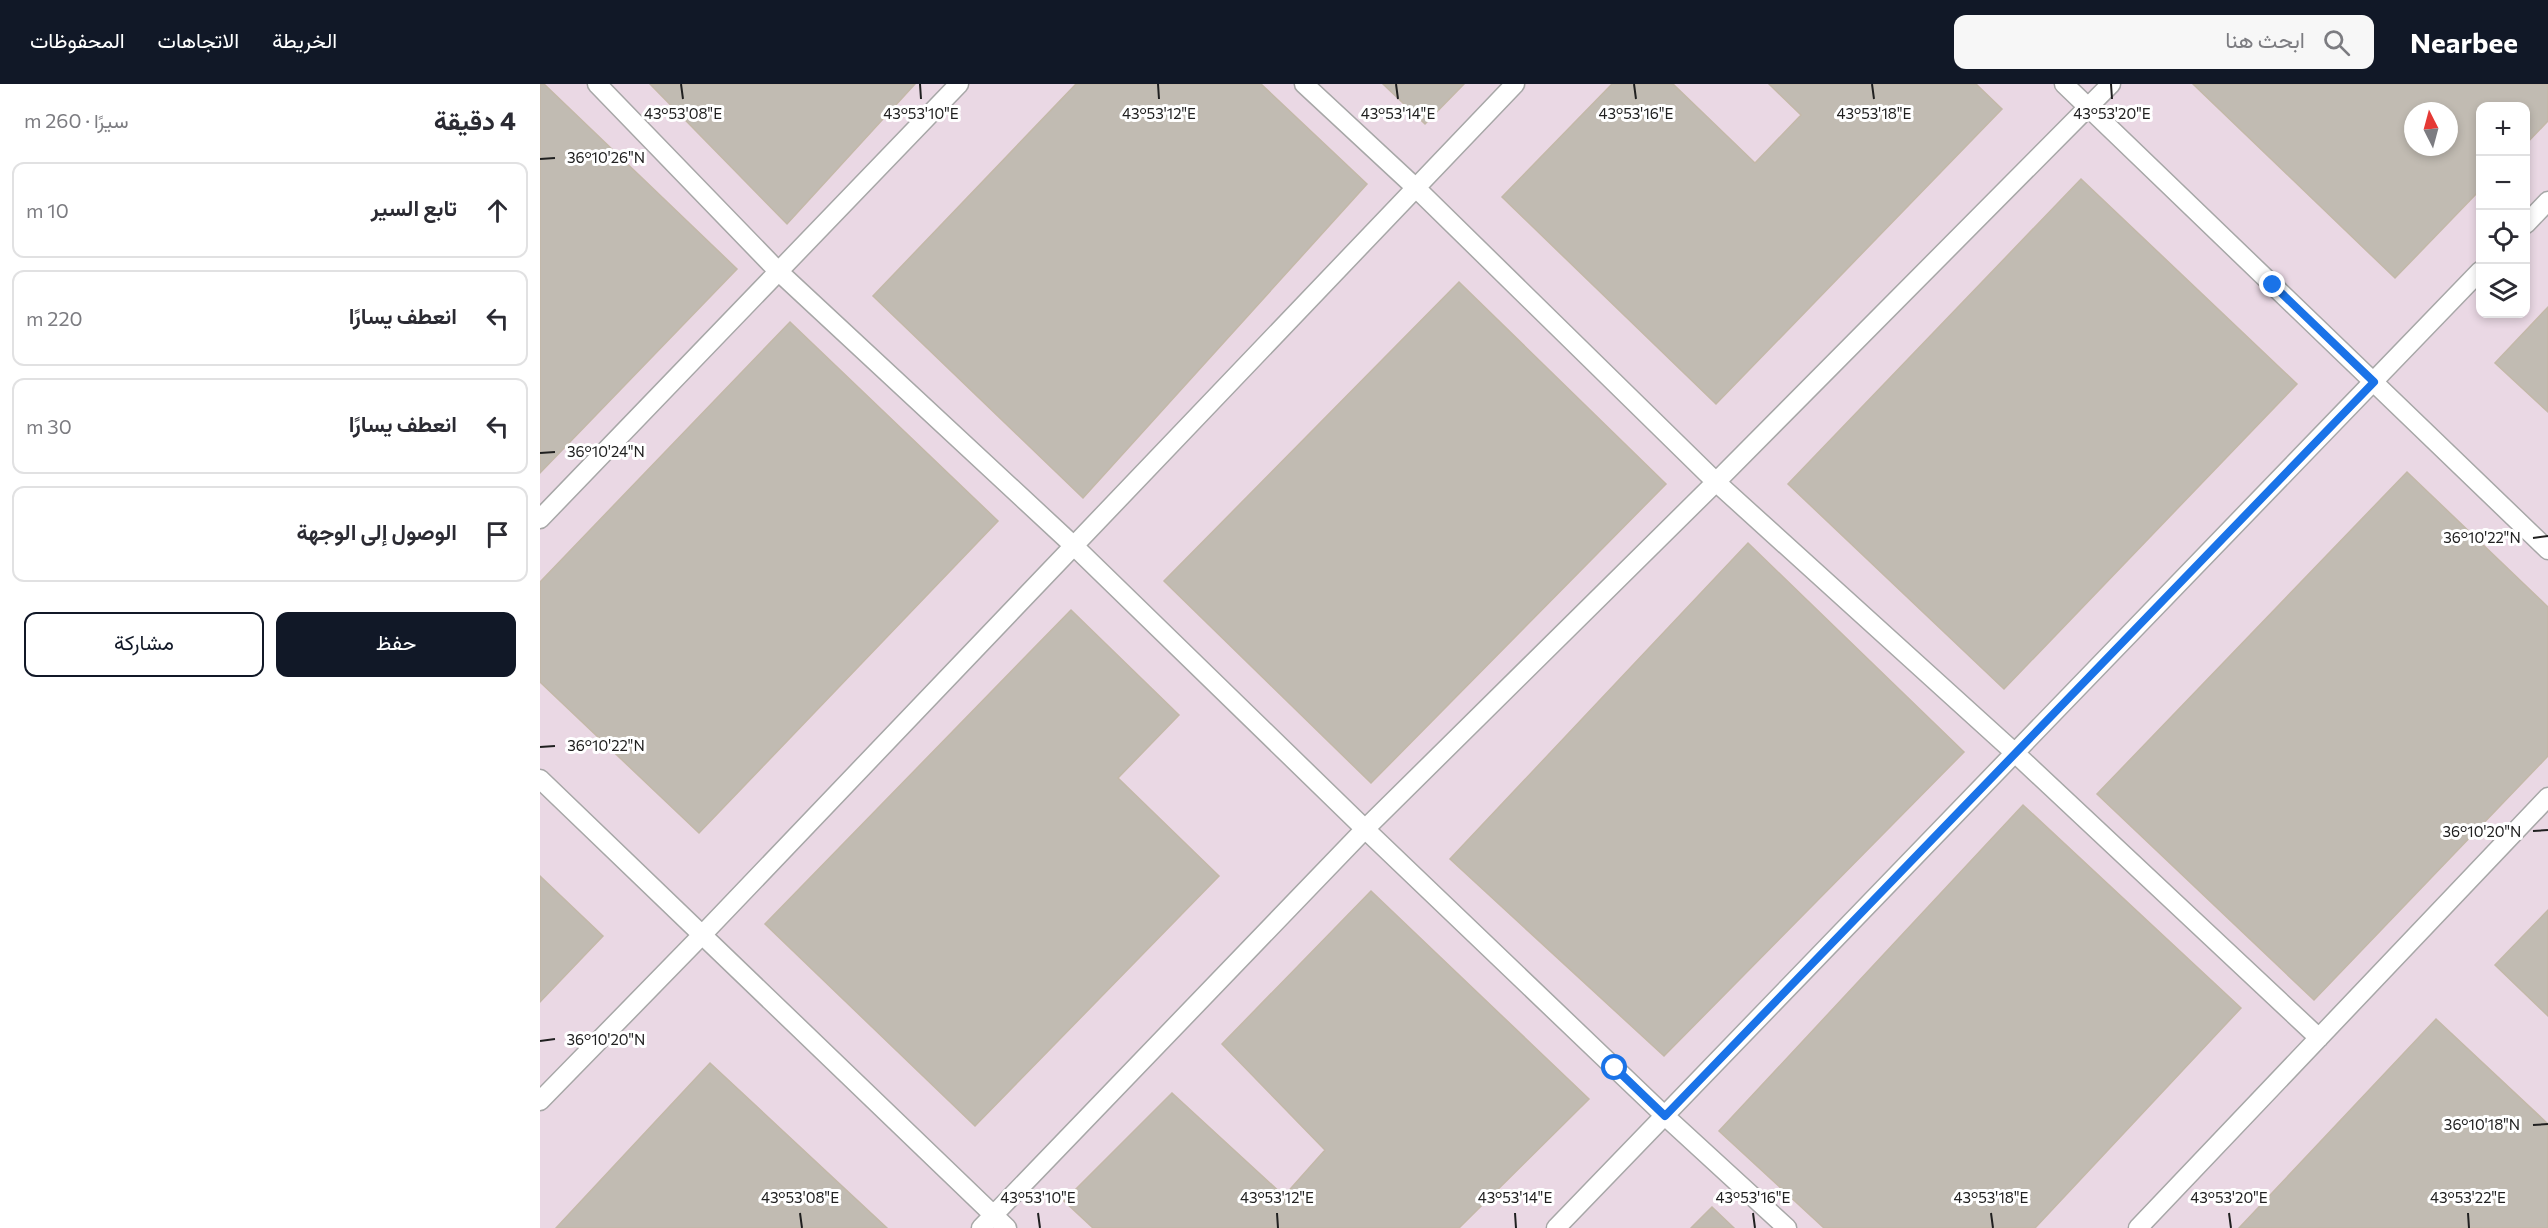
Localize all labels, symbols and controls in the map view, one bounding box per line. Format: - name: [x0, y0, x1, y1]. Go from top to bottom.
- search box: [1954, 15, 2374, 69]
- text: Nearbee: [2410, 25, 2518, 59]
- text: ابحث هنا: [2225, 26, 2305, 53]
- icon: search: [2320, 26, 2353, 59]
- text: المحفوظات: [30, 27, 125, 52]
- text: الاتجاهات: [158, 27, 239, 52]
- text: الخريطة: [272, 27, 337, 52]
- north arrow: [2404, 102, 2458, 156]
- map controls: [2476, 102, 2530, 318]
- button: +: [2476, 102, 2530, 156]
- text: 4 دقيقة: [434, 104, 516, 135]
- text: 43°53'08"E: [644, 104, 722, 122]
- text: 43°53'10"E: [883, 104, 959, 122]
- text: 43°53'12"E: [1122, 104, 1196, 122]
- text: 43°53'14"E: [1361, 104, 1435, 122]
- text: 43°53'16"E: [1599, 104, 1673, 122]
- text: 43°53'18"E: [1837, 104, 1911, 122]
- text: 43°53'20"E: [2073, 104, 2151, 122]
- text: سيرًا · 260 m: [24, 108, 129, 132]
- text: 36°10'26"N: [567, 148, 645, 166]
- button: −: [2476, 156, 2530, 210]
- text: تابع السير: [371, 194, 457, 221]
- icon: ahead: [481, 194, 514, 227]
- text: 10 m: [26, 198, 69, 222]
- button: locate: [2476, 210, 2530, 264]
- button: layers: [2476, 264, 2530, 318]
- route end: [2259, 271, 2285, 297]
- text: انعطف يسارًا: [349, 302, 457, 329]
- icon: left: [481, 302, 514, 335]
- text: 220 m: [26, 306, 82, 330]
- text: انعطف يسارًا: [349, 410, 457, 437]
- icon: left: [481, 410, 514, 443]
- text: 30 m: [26, 414, 72, 438]
- text: 36°10'24"N: [567, 442, 645, 460]
- text: الوصول إلى الوجهة: [297, 518, 457, 545]
- icon: arrive: [481, 518, 514, 551]
- text: 36°10'22"N: [2443, 528, 2521, 546]
- button: مشاركة: [24, 612, 264, 677]
- button: حفظ: [276, 612, 516, 677]
- text: 36°10'22"N: [567, 736, 645, 754]
- text: 36°10'20"N: [2443, 822, 2521, 840]
- text: 36°10'20"N: [567, 1030, 645, 1048]
- route start: [1601, 1054, 1627, 1080]
- text: 36°10'18"N: [2444, 1115, 2520, 1133]
- text: 43°53'08"E: [761, 1188, 839, 1206]
- text: 43°53'10"E: [1000, 1188, 1076, 1206]
- text: 43°53'12"E: [1240, 1188, 1314, 1206]
- text: 43°53'14"E: [1478, 1188, 1552, 1206]
- text: 43°53'16"E: [1716, 1188, 1790, 1206]
- text: 43°53'18"E: [1954, 1188, 2028, 1206]
- text: 43°53'20"E: [2190, 1188, 2268, 1206]
- text: 43°53'22"E: [2430, 1188, 2506, 1206]

